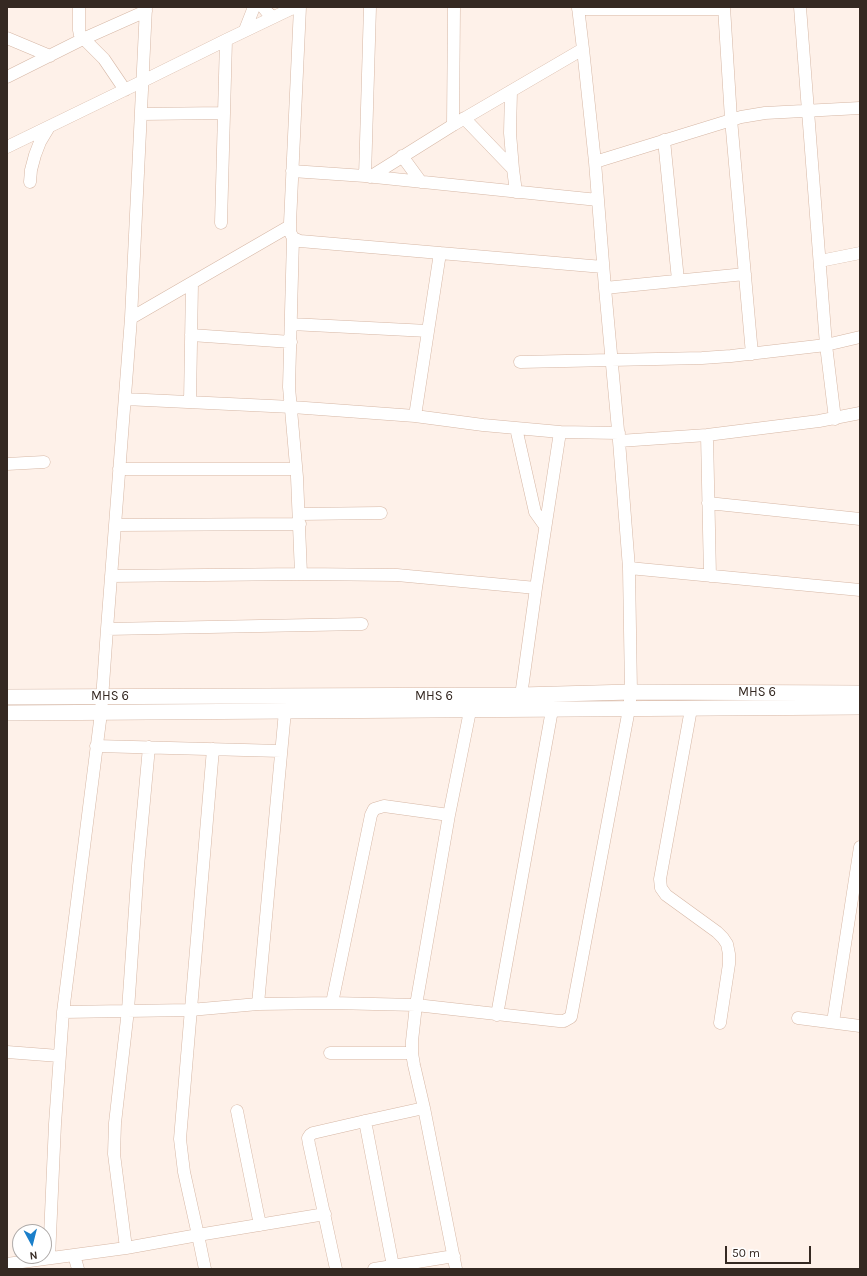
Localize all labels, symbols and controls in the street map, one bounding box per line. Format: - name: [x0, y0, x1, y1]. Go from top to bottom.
- street label: MHS 6: [738, 684, 776, 700]
- street label: MHS 6: [91, 688, 129, 704]
- street label: MHS 6: [415, 688, 453, 704]
- north arrow: [12, 1224, 52, 1264]
- scale bar: [727, 1238, 813, 1264]
- text: 50 m: [732, 1246, 760, 1260]
- text: N: [29, 1248, 38, 1262]

